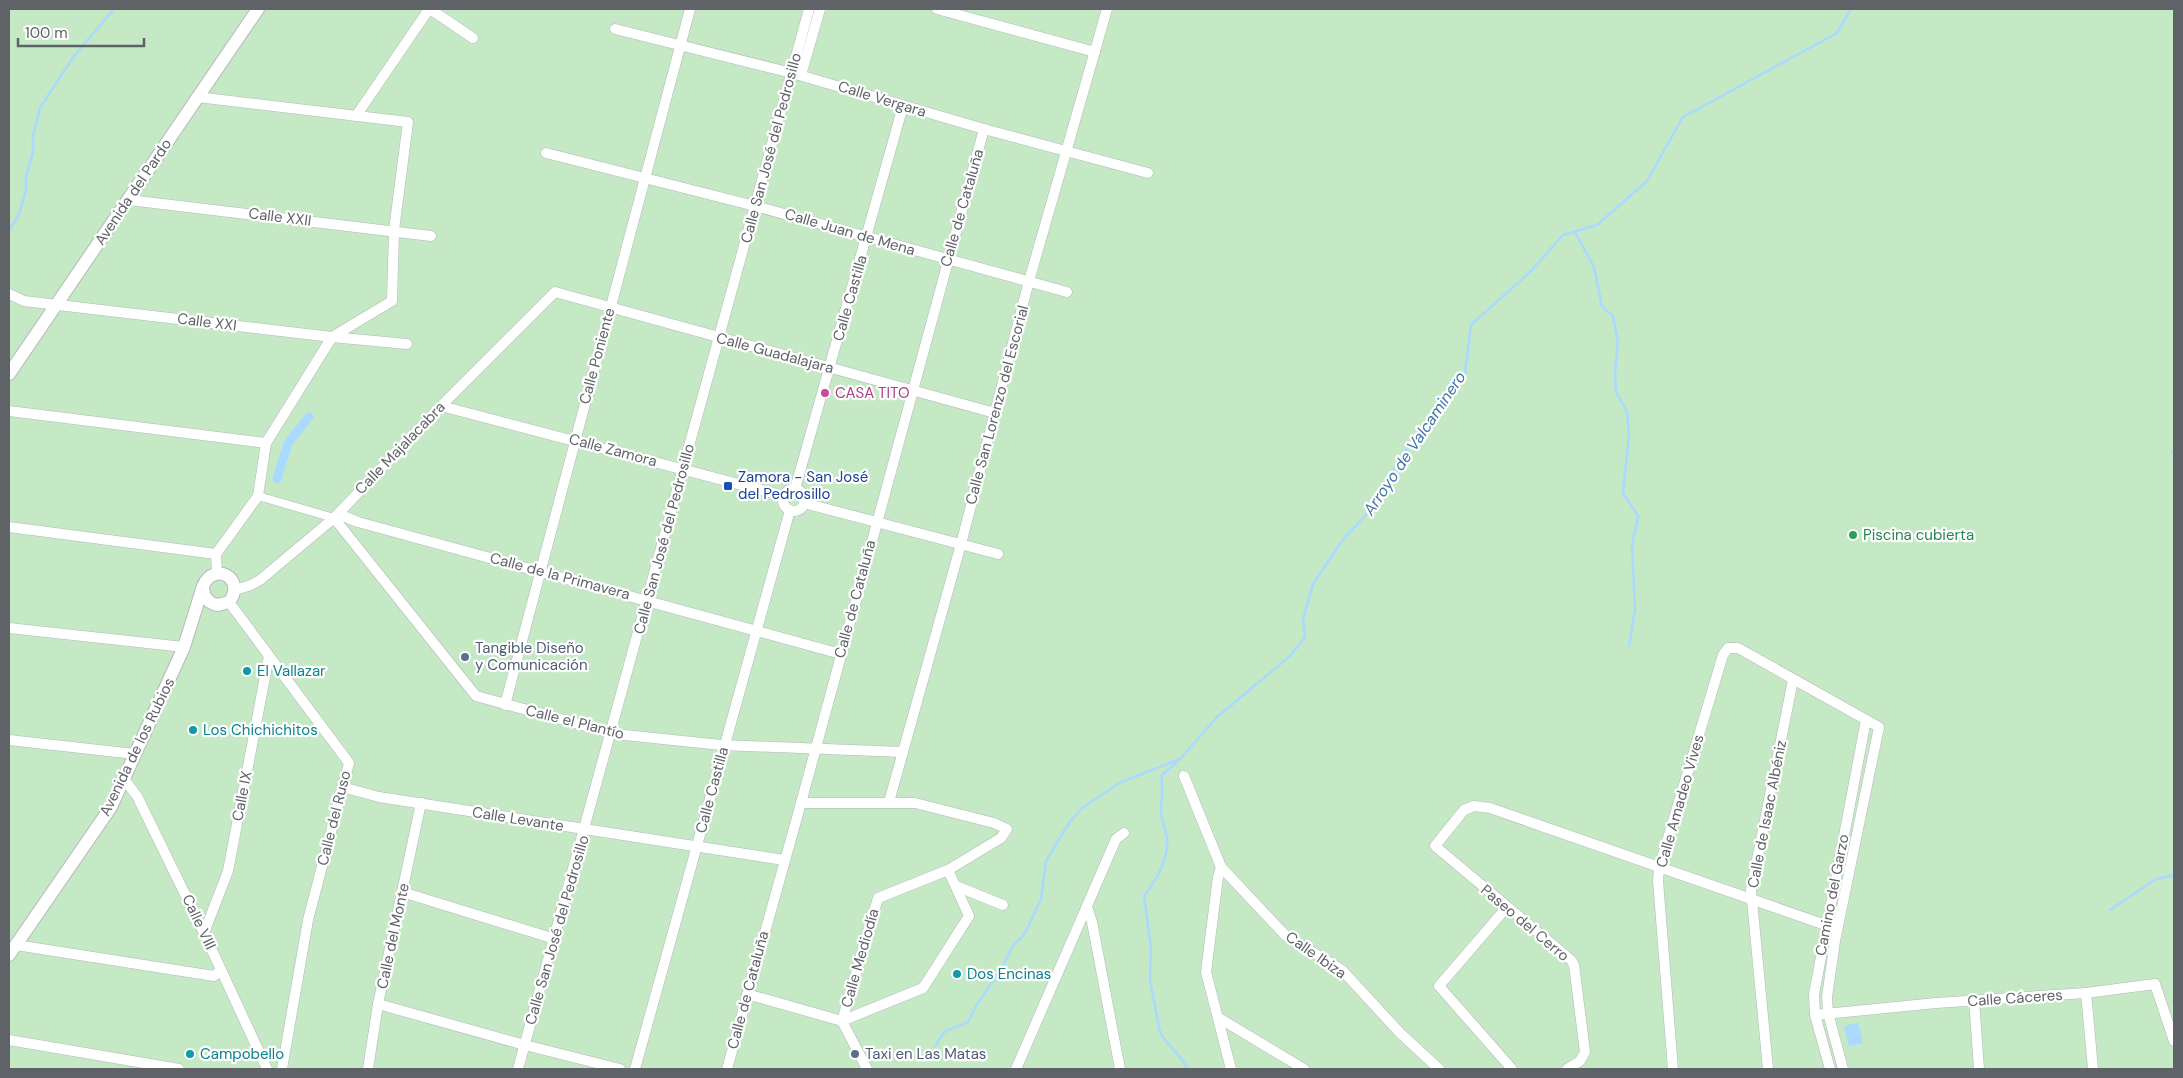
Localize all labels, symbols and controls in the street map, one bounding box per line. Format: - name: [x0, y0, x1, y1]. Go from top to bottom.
- scale bar: [18, 15, 144, 47]
- text: 100 m: [25, 23, 68, 43]
- street label: Calle San José del Pedrosillo: [736, 50, 806, 245]
- street label: Calle Vergara: [835, 76, 929, 122]
- street label: Avenida del Pardo: [90, 135, 176, 249]
- street label: Calle de Cataluña: [936, 147, 988, 269]
- street label: Calle XXII: [247, 203, 313, 231]
- street label: Calle Juan de Mena: [782, 204, 918, 260]
- street label: Calle Castilla: [828, 253, 872, 343]
- street label: Calle San Lorenzo del Escorial: [961, 303, 1033, 507]
- street label: Calle Poniente: [575, 306, 619, 406]
- street label: Calle XXI: [176, 308, 238, 336]
- street label: Calle Guadalajara: [714, 328, 836, 378]
- water label: Arroyo de Valcaminero: [1358, 367, 1470, 520]
- place label: CASA TITO: [835, 383, 910, 403]
- marker: CASA TITO: [819, 387, 831, 399]
- street label: Calle Majalacabra: [350, 397, 450, 499]
- street label: Calle Zamora: [567, 429, 659, 471]
- street label: Calle San José del Pedrosillo: [629, 441, 699, 636]
- place label: Zamora - San José del Pedrosillo: [738, 467, 868, 504]
- marker: Zamora - San José del Pedrosillo: [722, 480, 734, 492]
- place label: Piscina cubierta: [1863, 525, 1974, 545]
- marker: Piscina cubierta: [1847, 529, 1859, 541]
- street label: Calle de Cataluña: [830, 538, 880, 660]
- street label: Calle de la Primavera: [488, 548, 632, 604]
- place label: Tangible Diseño y Comunicación: [475, 638, 588, 675]
- marker: Tangible Diseño y Comunicación: [459, 651, 471, 663]
- place label: El Vallazar: [257, 661, 326, 681]
- marker: El Vallazar: [241, 665, 253, 677]
- street label: Avenida de los Rubios: [95, 674, 179, 820]
- street label: Calle el Plantío: [524, 700, 626, 744]
- place label: Los Chichichitos: [203, 720, 318, 740]
- marker: Los Chichichitos: [187, 724, 199, 736]
- street label: Calle Amadeo Vives: [1651, 732, 1709, 870]
- street label: Calle de Isaac Albéniz: [1743, 738, 1791, 890]
- street label: Calle Castilla: [691, 745, 733, 835]
- street label: Calle del Ruso: [313, 768, 355, 868]
- street label: Calle IX: [227, 769, 257, 823]
- street label: Calle Levante: [471, 802, 565, 836]
- street label: Camino del Garzo: [1810, 832, 1854, 958]
- street label: Calle San José del Pedrosillo: [520, 833, 594, 1027]
- street label: Paseo del Cerro: [1477, 880, 1574, 966]
- street label: Calle del Monte: [372, 881, 414, 991]
- street label: Calle VIII: [178, 891, 220, 953]
- street label: Calle Mediodía: [836, 906, 884, 1010]
- street label: Calle Ibiza: [1282, 927, 1350, 983]
- street label: Calle de Cataluña: [723, 929, 773, 1051]
- place label: Dos Encinas: [967, 964, 1051, 984]
- marker: Dos Encinas: [951, 968, 963, 980]
- street label: Calle Cáceres: [1967, 985, 2063, 1011]
- place label: Campobello: [200, 1044, 284, 1064]
- place label: Taxi en Las Matas: [865, 1044, 986, 1064]
- marker: Campobello: [184, 1048, 196, 1060]
- marker: Taxi en Las Matas: [849, 1048, 861, 1060]

